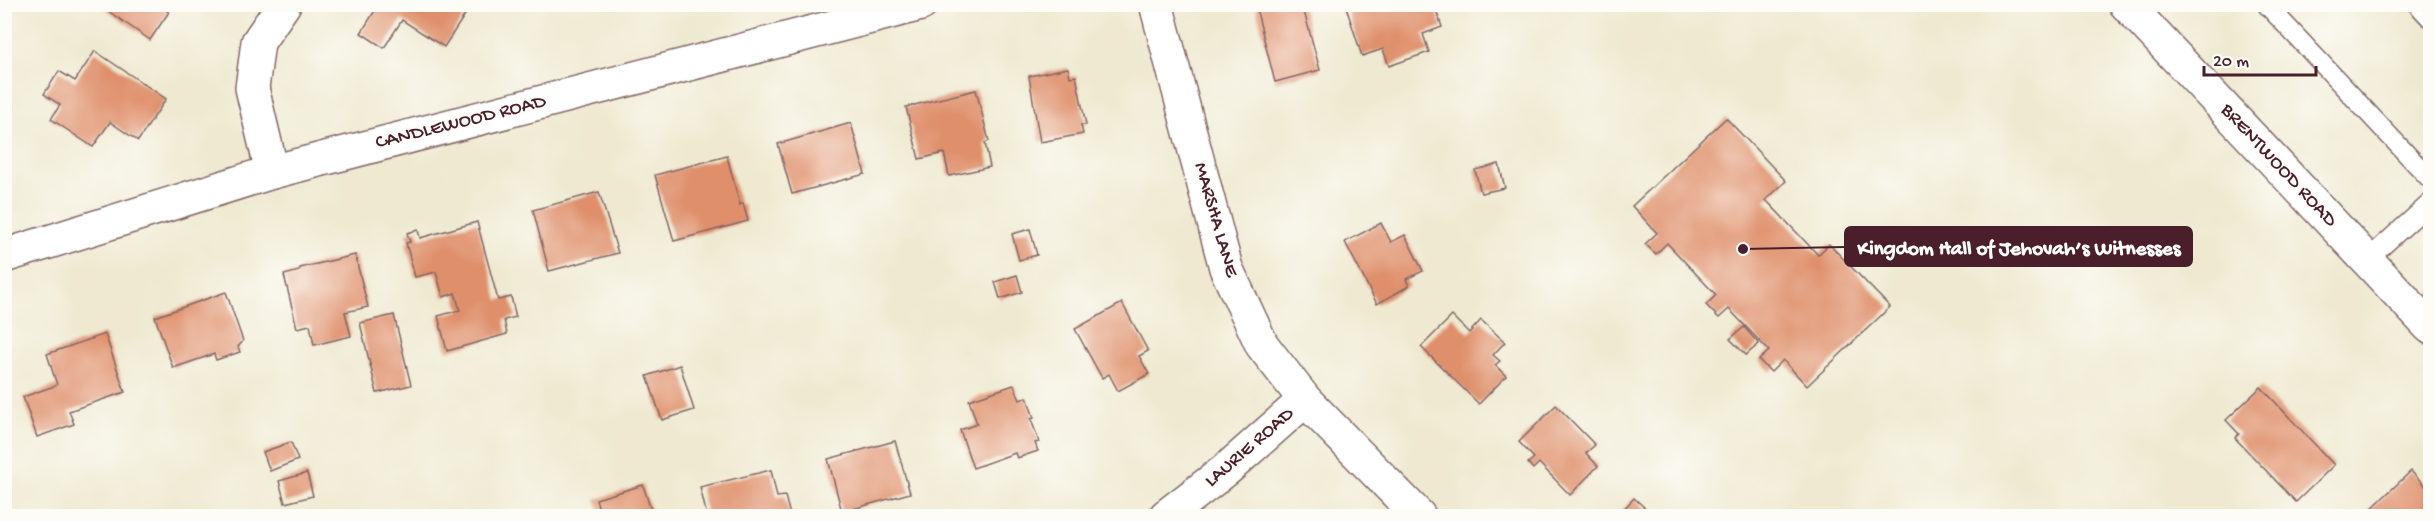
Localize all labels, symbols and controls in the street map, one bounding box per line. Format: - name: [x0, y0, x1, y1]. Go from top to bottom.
- scale bar: [2204, 39, 2316, 77]
- text: 20 m: [2213, 52, 2249, 73]
- street label: CANDLEWOOD ROAD: [373, 90, 549, 155]
- street label: BRENTWOOD ROAD: [2214, 99, 2342, 233]
- street label: MARSHA LANE: [1188, 160, 1243, 281]
- callout: Kingdom Hall of Jehovah’s Witnesses: [1845, 227, 2192, 266]
- text: Kingdom Hall of Jehovah’s Witnesses: [1857, 238, 2182, 263]
- street label: LAURIE ROAD: [1201, 402, 1300, 493]

